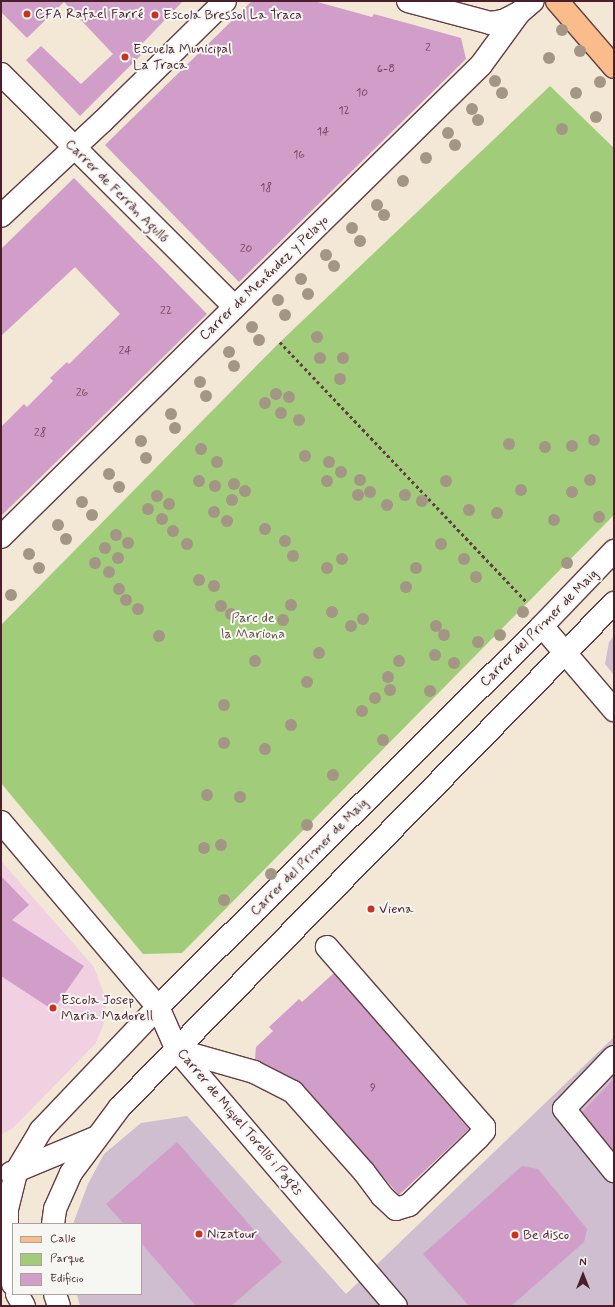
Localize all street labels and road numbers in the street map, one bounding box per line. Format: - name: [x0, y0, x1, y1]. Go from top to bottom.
- street label: Carrer de Ferràn Agulló: [62, 136, 172, 246]
- street label: Carrer de Menéndez y Pelayo: [196, 212, 332, 344]
- street label: Carrer del Primer de Maig: [476, 565, 602, 691]
- street label: Carrer del Primer de Maig: [246, 794, 372, 920]
- street label: Carrer de Miquel Torelló i Pagès: [174, 1046, 306, 1198]

